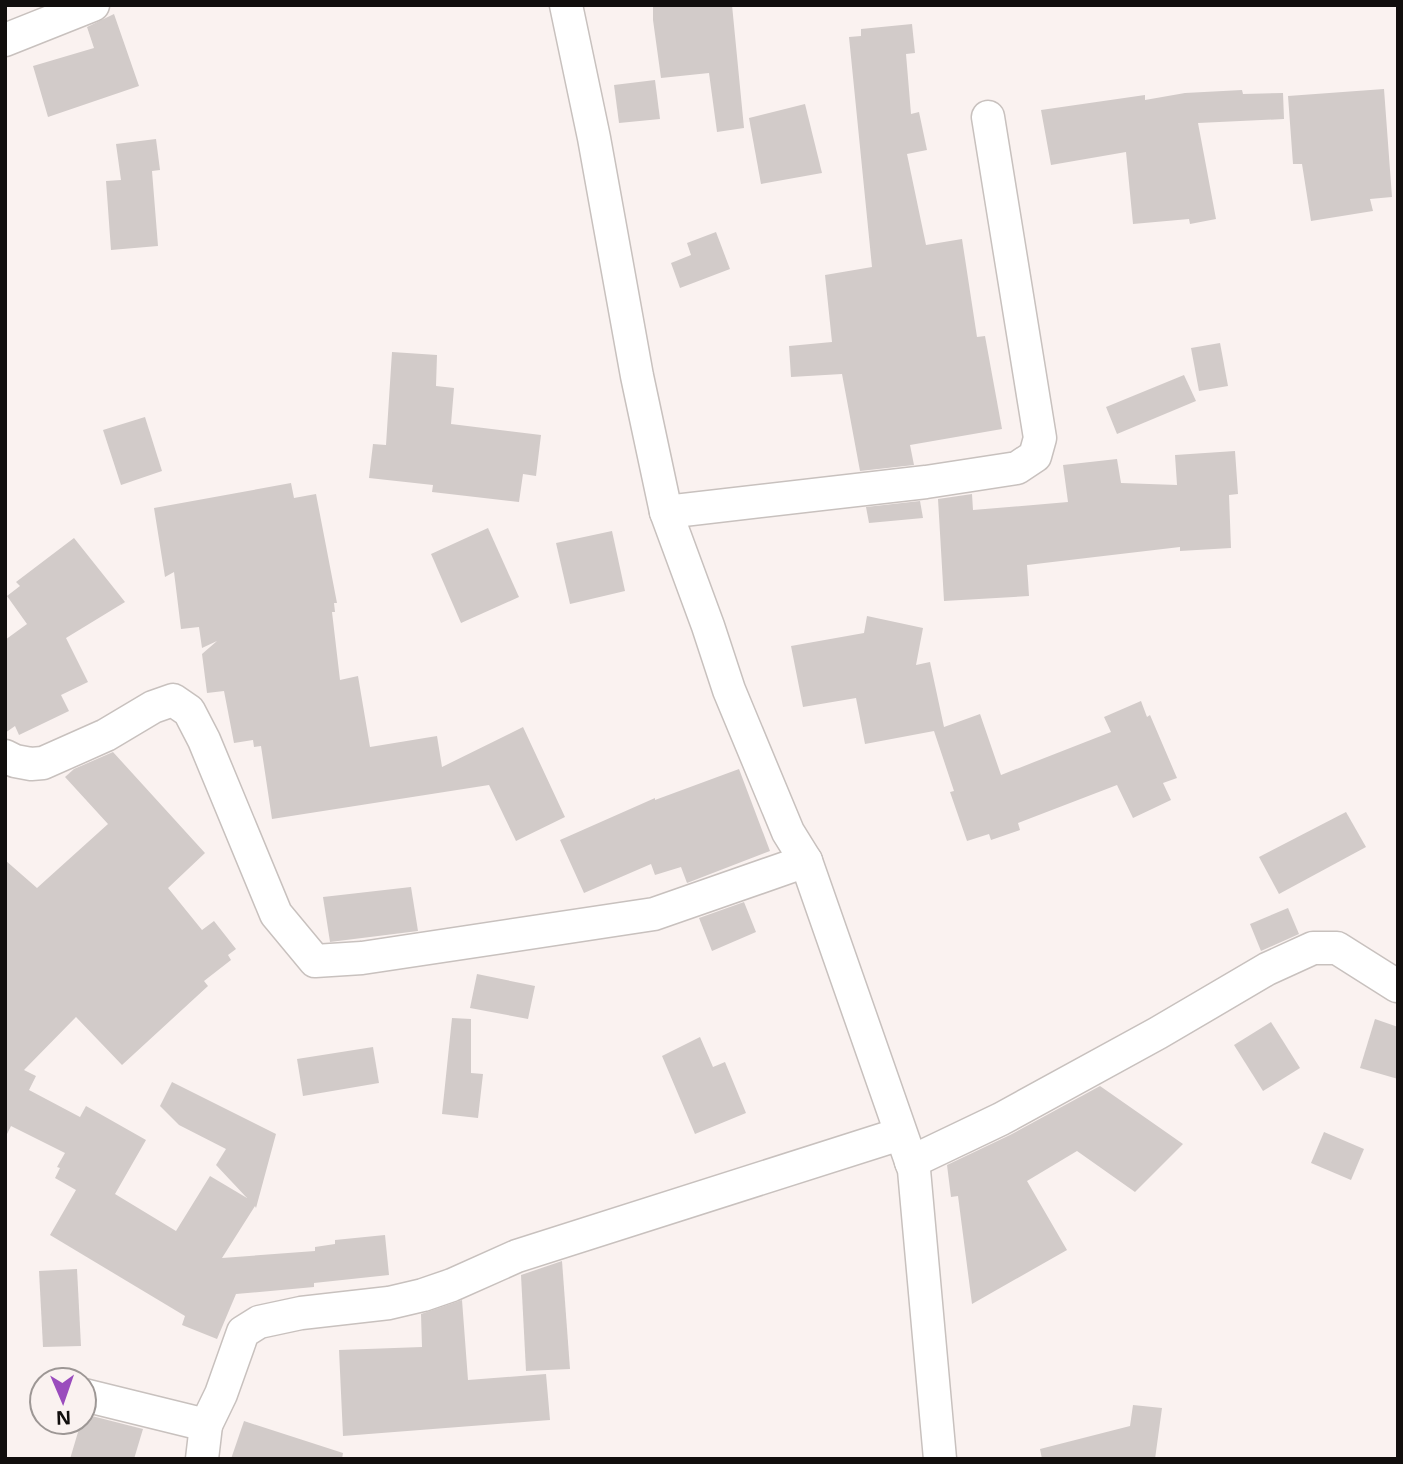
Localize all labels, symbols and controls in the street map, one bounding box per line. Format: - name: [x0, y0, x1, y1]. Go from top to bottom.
- north arrow: [28, 1366, 98, 1436]
- text: N: [55, 1405, 72, 1431]

